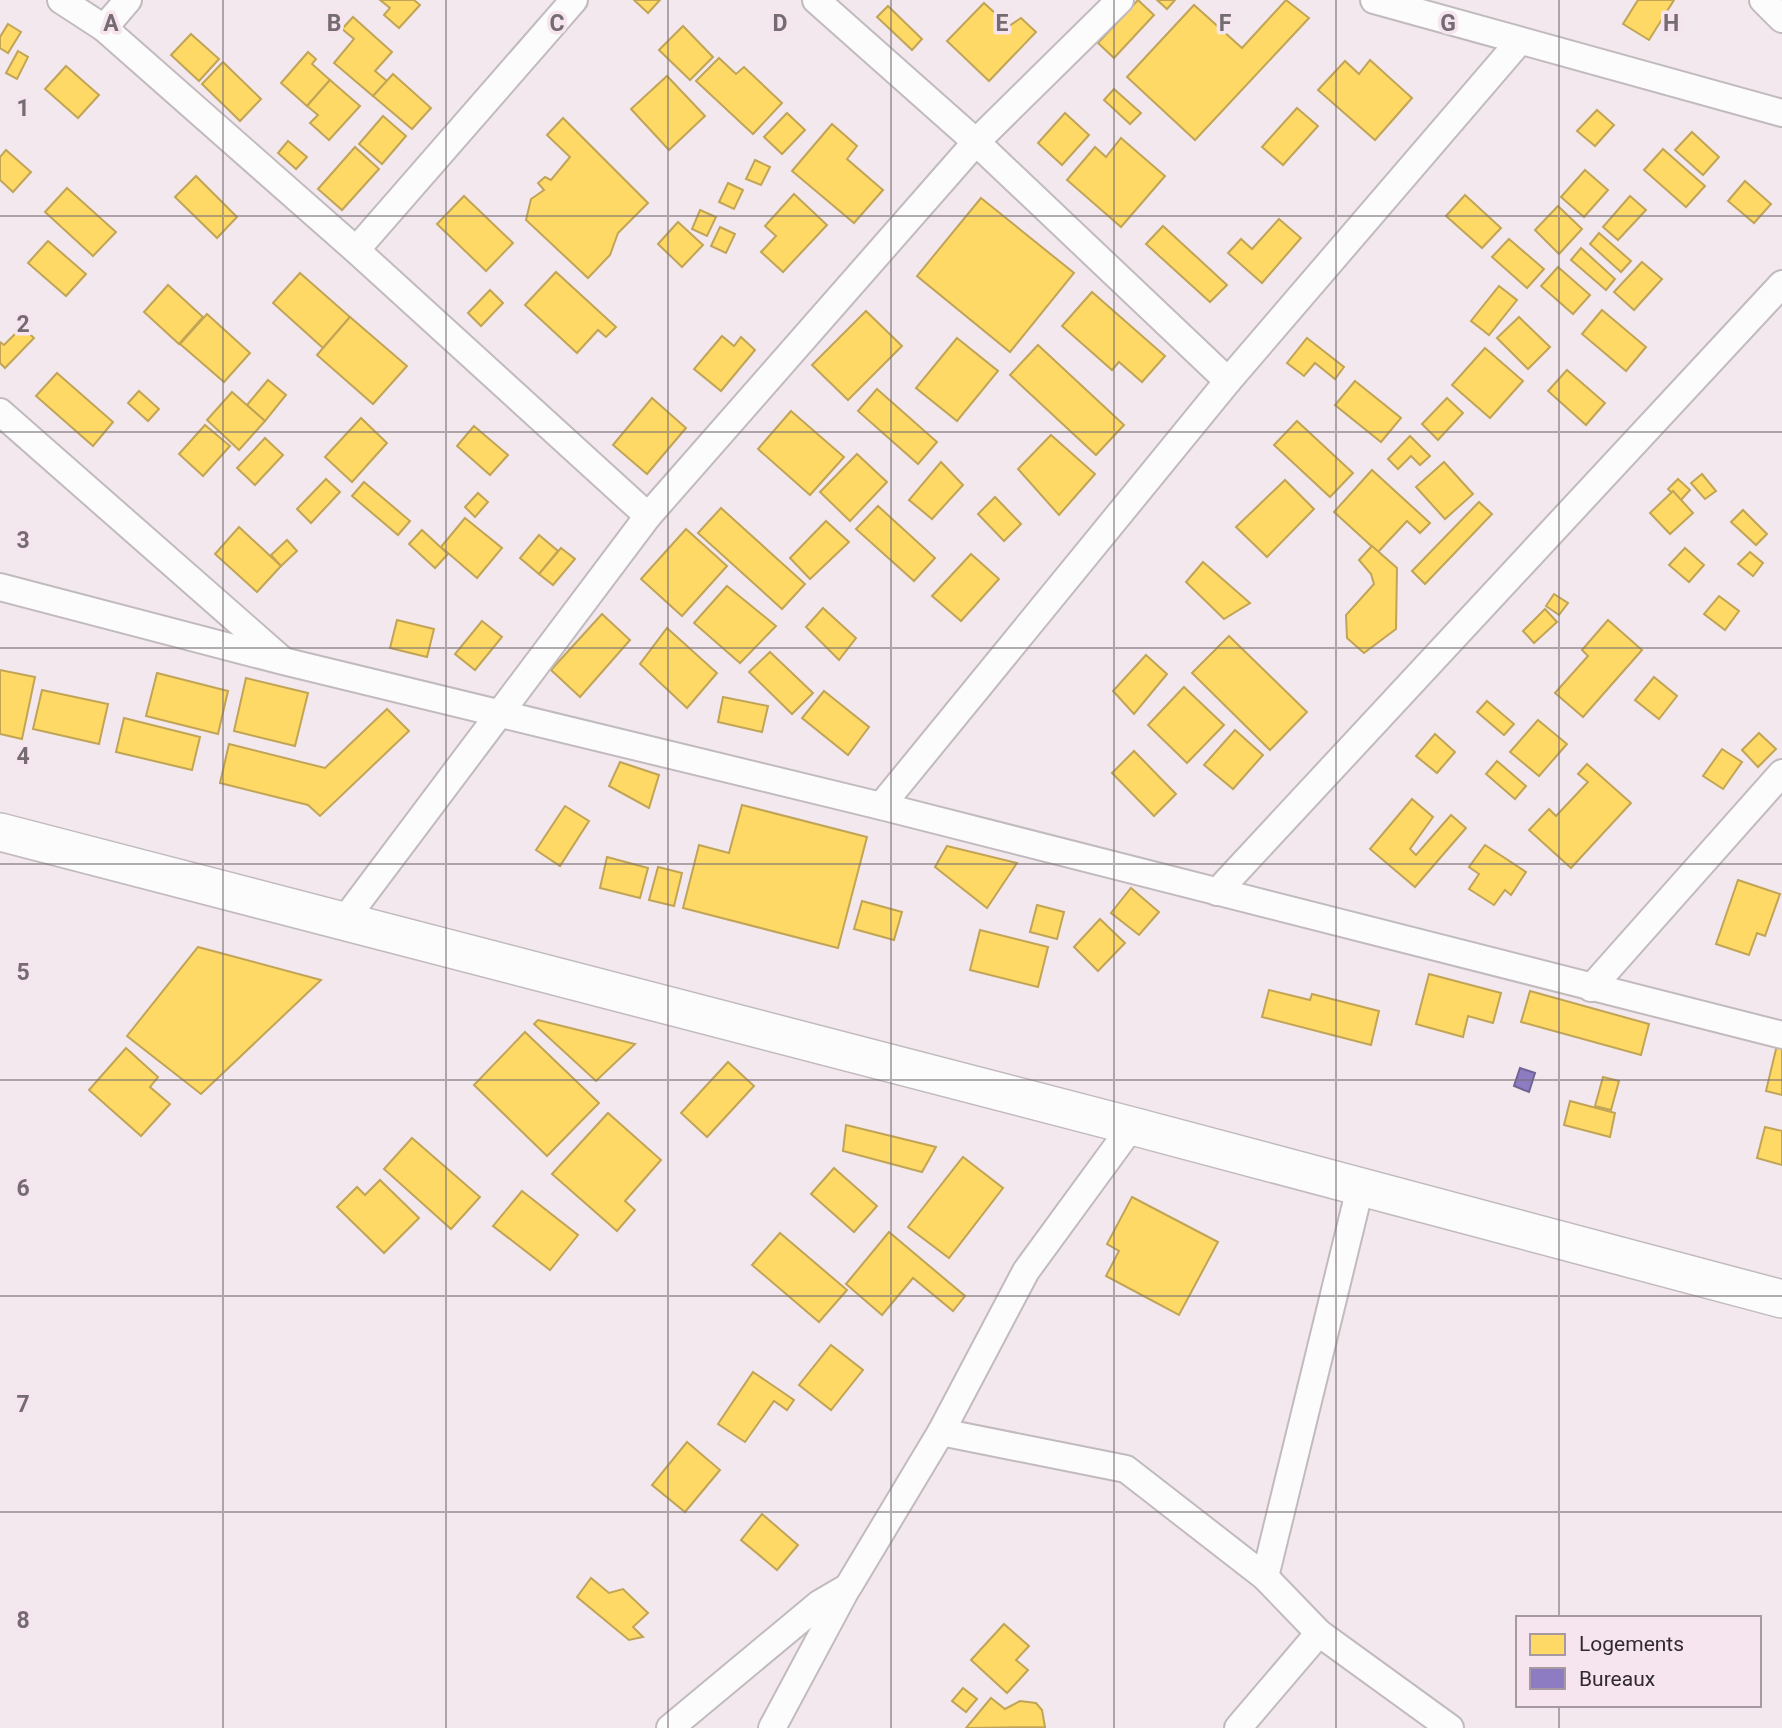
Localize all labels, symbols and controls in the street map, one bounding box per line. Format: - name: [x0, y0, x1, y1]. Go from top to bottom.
- text: A: [103, 10, 119, 37]
- text: B: [327, 10, 341, 37]
- text: C: [549, 10, 565, 37]
- text: D: [773, 10, 787, 37]
- text: E: [996, 10, 1009, 37]
- text: F: [1219, 10, 1232, 37]
- text: G: [1440, 10, 1456, 37]
- text: H: [1663, 10, 1679, 37]
- text: 1: [16, 95, 30, 122]
- text: 2: [16, 311, 30, 338]
- text: 3: [16, 527, 30, 554]
- text: 4: [16, 743, 30, 770]
- text: 5: [16, 959, 30, 986]
- text: 6: [16, 1175, 30, 1202]
- text: 7: [16, 1391, 30, 1418]
- text: 8: [16, 1607, 30, 1634]
- legend: [1516, 1616, 1761, 1707]
- text: Logements: [1579, 1632, 1684, 1656]
- text: Bureaux: [1579, 1667, 1655, 1691]

